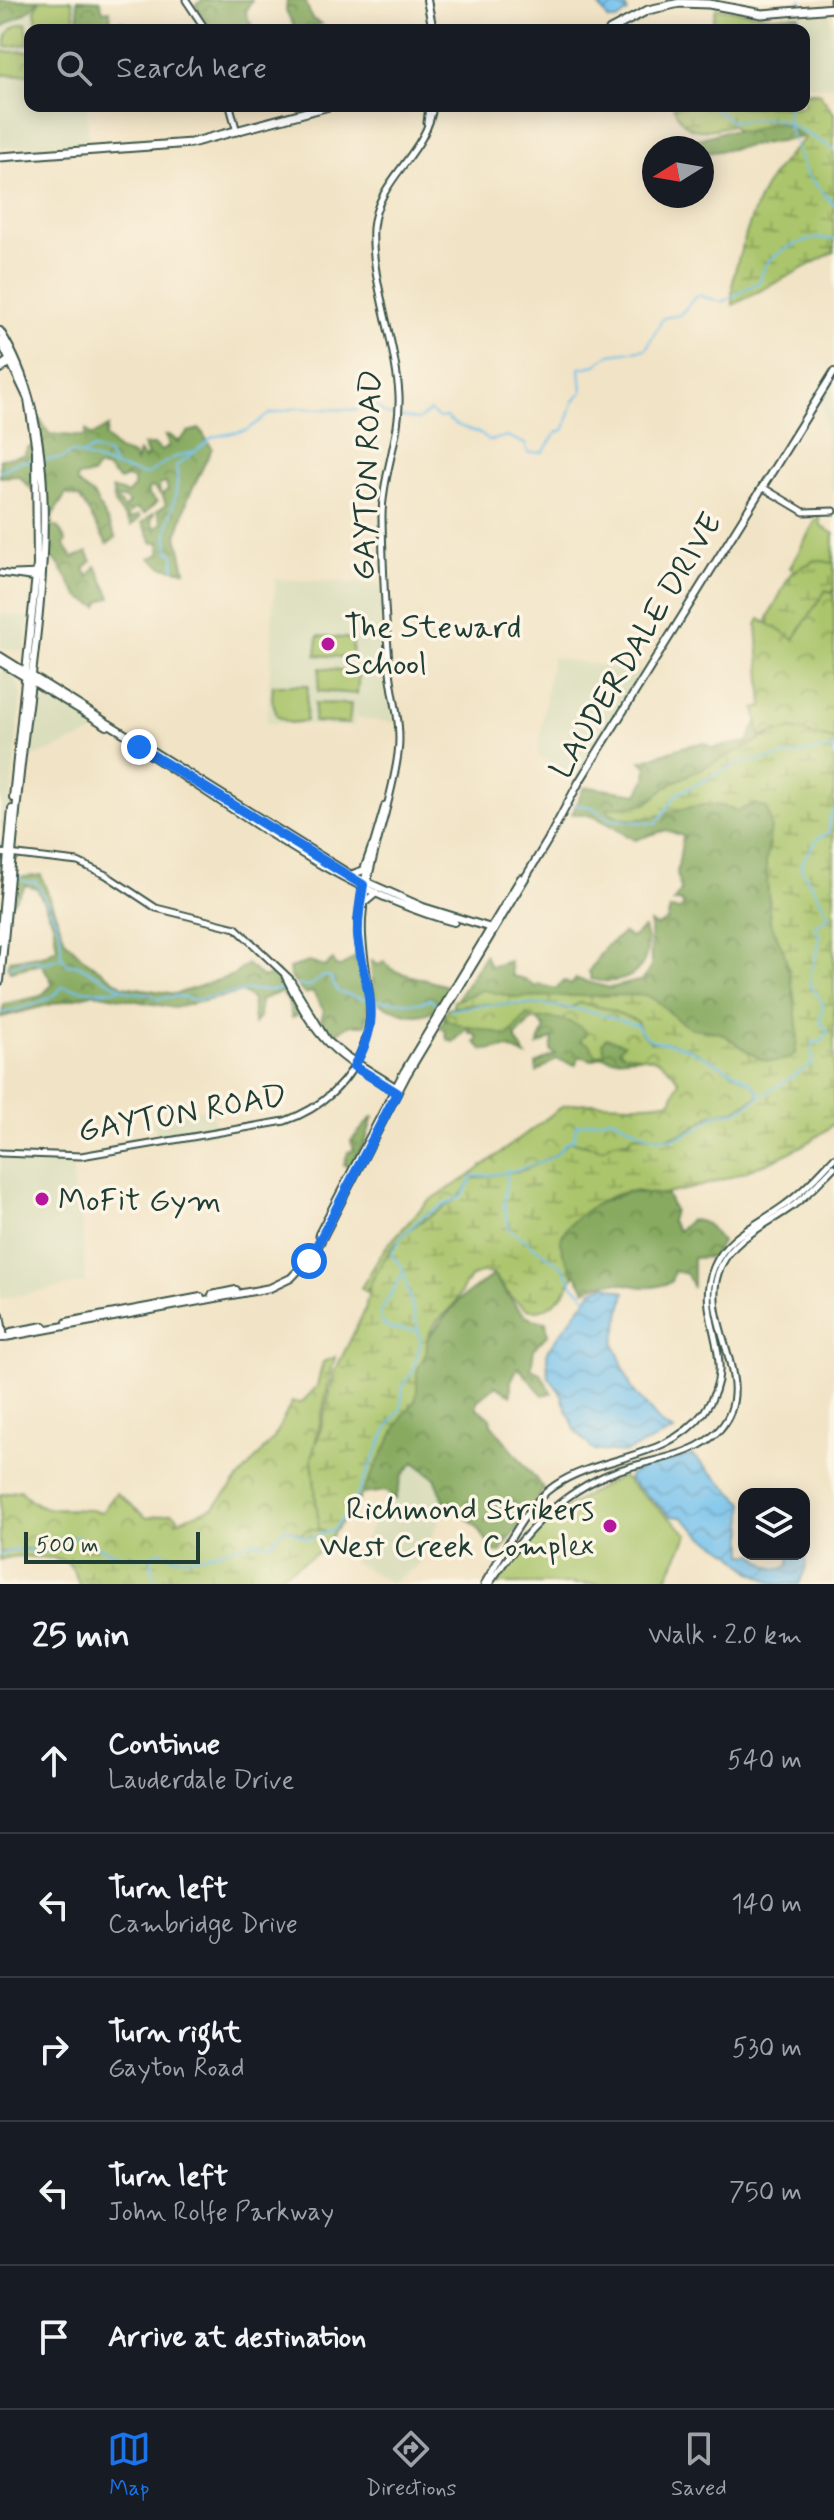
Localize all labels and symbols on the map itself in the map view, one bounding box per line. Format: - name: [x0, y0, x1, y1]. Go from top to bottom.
- north arrow: [642, 136, 714, 208]
- street label: GAYTON ROAD: [343, 369, 393, 581]
- street label: LAUDERDALE DRIVE: [541, 505, 733, 787]
- place label: The Steward School: [344, 607, 521, 686]
- marker: The Steward School: [319, 635, 337, 653]
- route end: [121, 729, 157, 765]
- street label: GAYTON ROAD: [75, 1075, 290, 1153]
- place label: MoFit Gym: [58, 1180, 221, 1222]
- marker: MoFit Gym: [33, 1190, 51, 1208]
- route start: [291, 1243, 327, 1279]
- place label: Richmond Strikers West Creek Complex: [319, 1489, 594, 1568]
- marker: Richmond Strikers West Creek Complex: [601, 1517, 619, 1535]
- scale bar: [24, 1528, 200, 1564]

